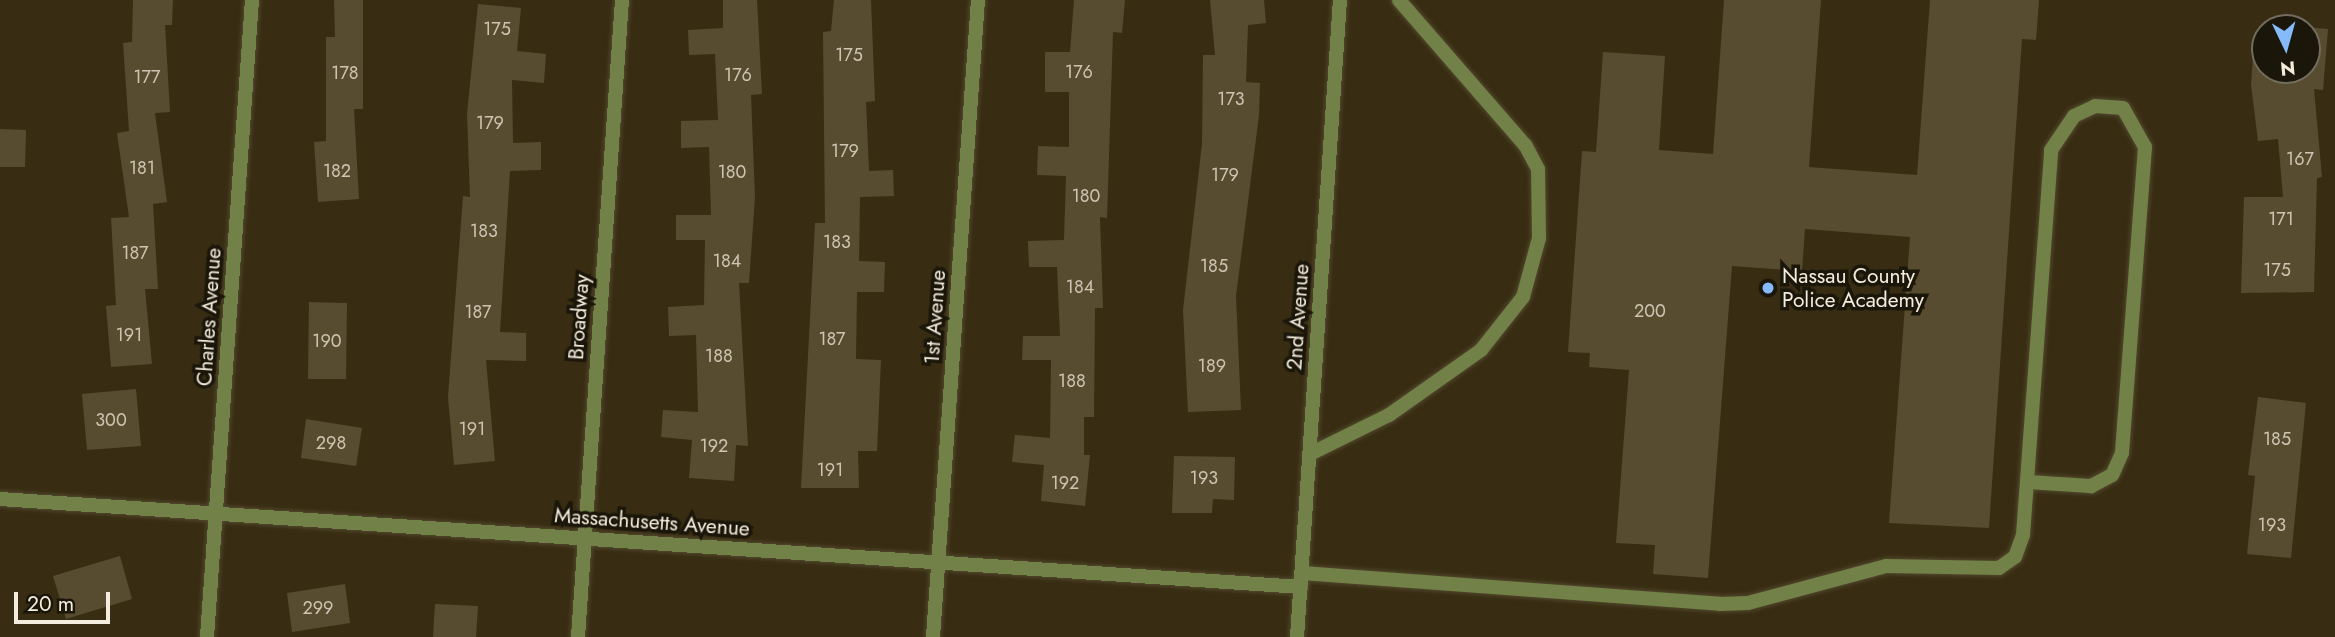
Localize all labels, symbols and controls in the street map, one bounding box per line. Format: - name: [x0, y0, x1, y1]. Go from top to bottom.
- north arrow: [2251, 14, 2321, 84]
- house number: 175: [483, 18, 511, 40]
- house number: 175: [835, 44, 863, 66]
- text: N: [2279, 54, 2296, 83]
- house number: 176: [1065, 61, 1093, 83]
- house number: 178: [331, 62, 359, 84]
- house number: 176: [724, 64, 752, 86]
- house number: 177: [134, 66, 160, 88]
- house number: 173: [1217, 88, 1245, 110]
- house number: 179: [476, 112, 504, 134]
- house number: 179: [831, 140, 859, 162]
- house number: 167: [2286, 148, 2314, 170]
- house number: 181: [129, 157, 155, 179]
- house number: 182: [323, 160, 351, 182]
- house number: 180: [718, 161, 746, 183]
- house number: 179: [1211, 164, 1239, 186]
- house number: 180: [1072, 185, 1100, 207]
- house number: 171: [2268, 208, 2294, 230]
- house number: 183: [470, 220, 498, 242]
- house number: 183: [823, 231, 851, 253]
- house number: 187: [121, 242, 149, 264]
- street label: Charles Avenue: [192, 247, 226, 387]
- house number: 184: [713, 250, 741, 272]
- house number: 185: [1200, 255, 1228, 277]
- house number: 175: [2263, 259, 2291, 281]
- street label: 2nd Avenue: [1282, 263, 1314, 371]
- place label: Nassau County Police Academy: [1782, 263, 1924, 313]
- street label: 1st Avenue: [919, 269, 951, 365]
- street label: Broadway: [563, 273, 595, 361]
- house number: 184: [1066, 276, 1094, 298]
- marker: Nassau County Police Academy: [1760, 280, 1776, 296]
- house number: 200: [1634, 300, 1666, 322]
- house number: 187: [464, 301, 492, 323]
- house number: 191: [116, 324, 142, 346]
- house number: 187: [818, 328, 846, 350]
- house number: 190: [312, 330, 342, 352]
- house number: 188: [705, 345, 733, 367]
- house number: 189: [1198, 355, 1226, 377]
- house number: 188: [1058, 370, 1086, 392]
- house number: 300: [95, 409, 127, 431]
- house number: 191: [459, 418, 485, 440]
- house number: 185: [2263, 428, 2291, 450]
- house number: 298: [316, 432, 346, 454]
- house number: 192: [700, 435, 728, 457]
- house number: 191: [817, 459, 843, 481]
- house number: 193: [1190, 467, 1218, 489]
- house number: 192: [1051, 472, 1079, 494]
- street label: Massachusetts Avenue: [553, 503, 751, 541]
- house number: 193: [2258, 514, 2286, 536]
- scale bar: [18, 578, 114, 622]
- text: 20 m: [27, 589, 74, 619]
- house number: 299: [303, 597, 333, 619]

